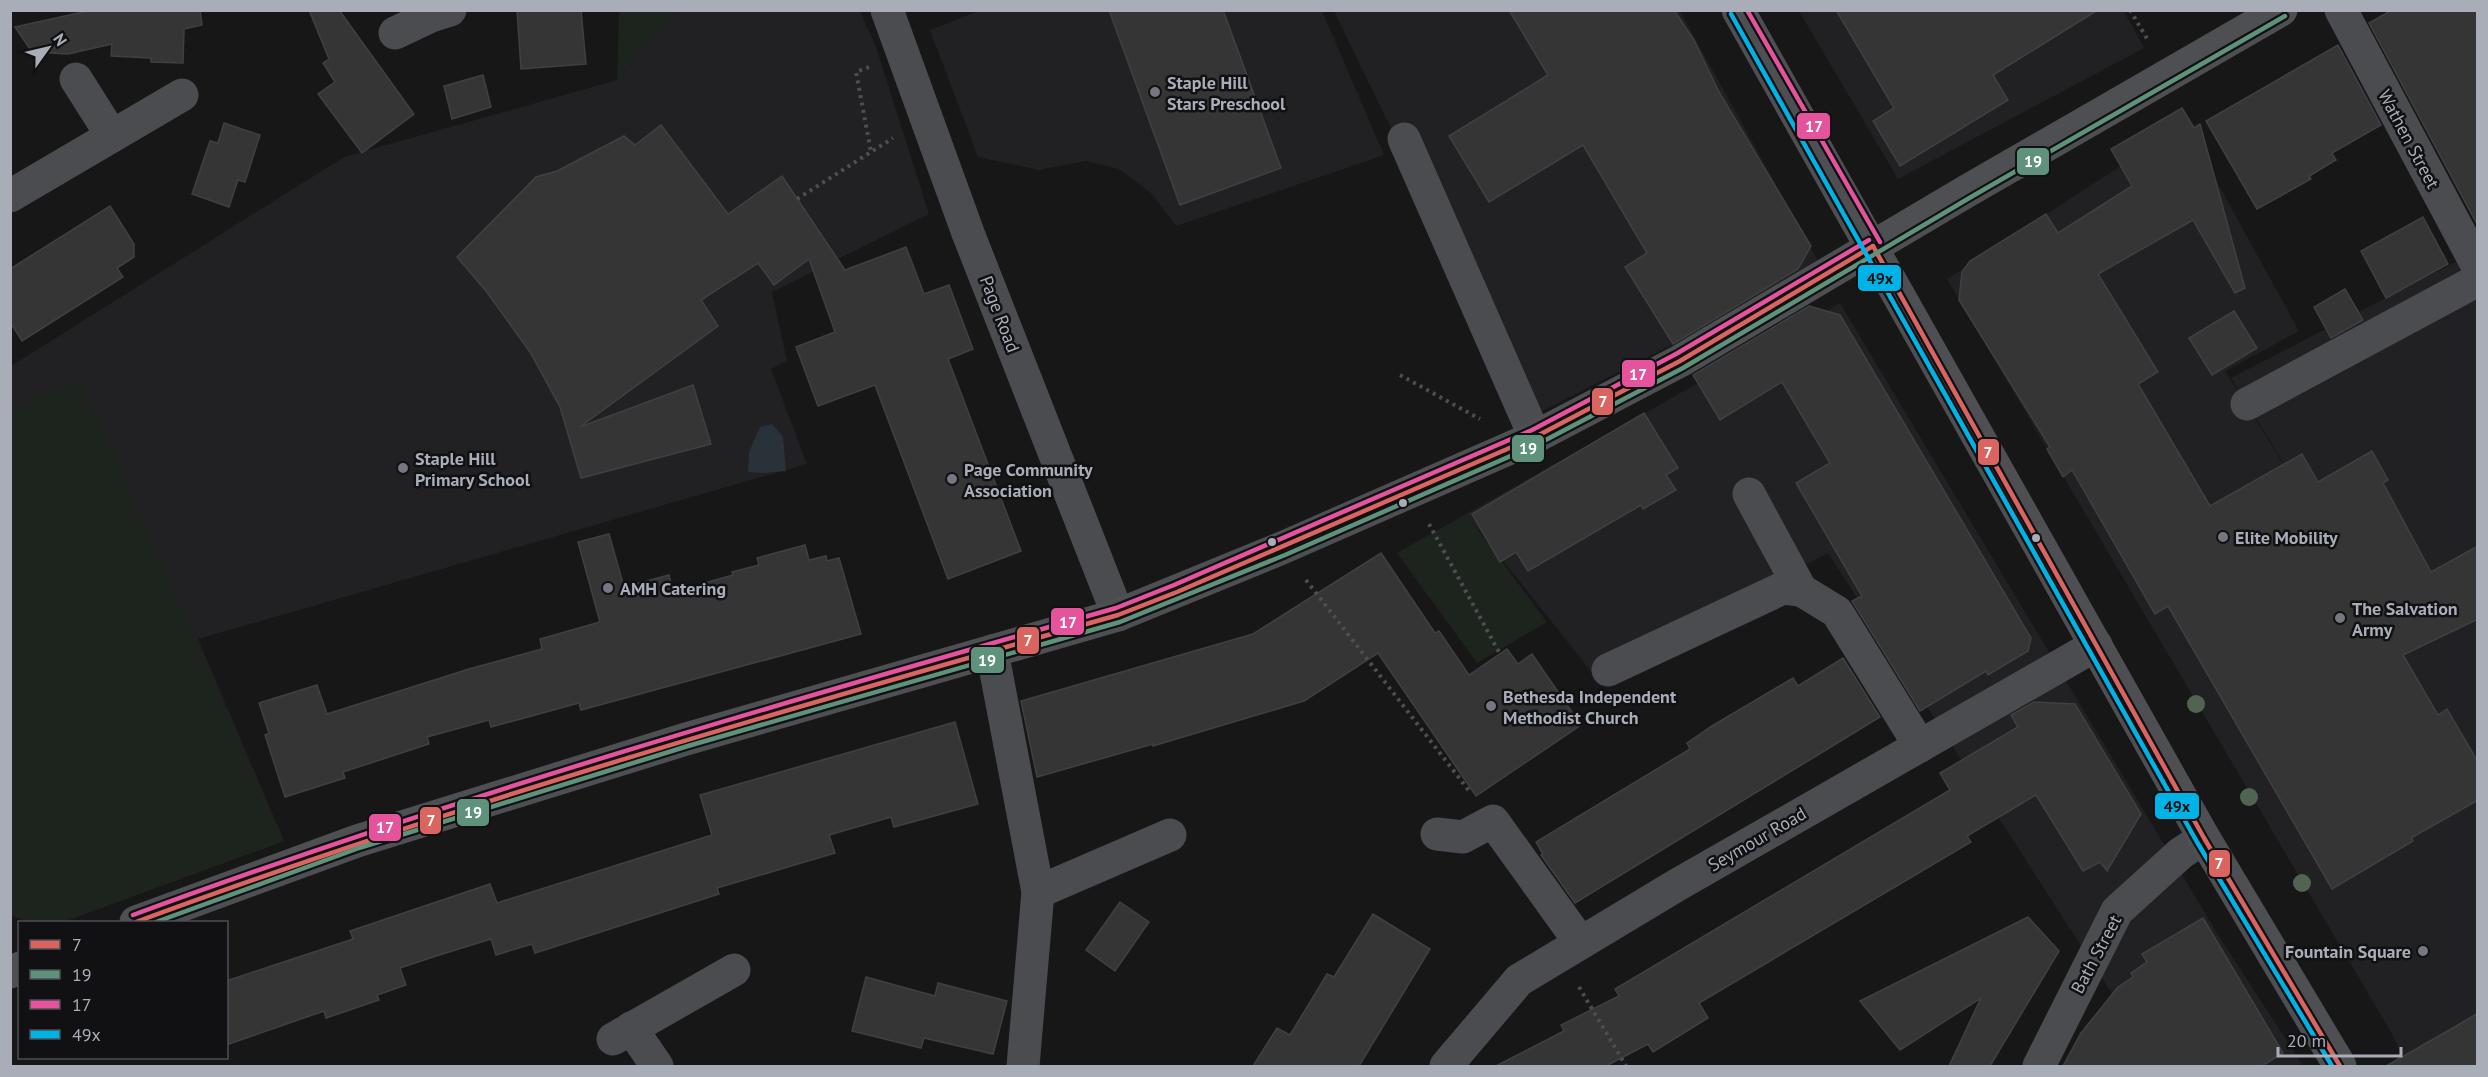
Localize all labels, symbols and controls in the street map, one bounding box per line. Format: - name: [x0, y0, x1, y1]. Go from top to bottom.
- north arrow: [18, 18, 78, 78]
- text: N: [49, 30, 72, 50]
- place label: Staple Hill Stars Preschool: [1167, 71, 1286, 115]
- marker: Staple Hill Stars Preschool: [1148, 85, 1162, 99]
- street label: Wathen Street: [2373, 86, 2445, 192]
- line badge: 17: [1796, 112, 1831, 140]
- text: 17: [1805, 116, 1823, 136]
- line badge: 19: [2016, 147, 2050, 176]
- text: 19: [2024, 151, 2042, 171]
- line badge: 49x: [1857, 264, 1902, 292]
- text: 49x: [1867, 268, 1894, 288]
- street label: Page Road: [975, 272, 1025, 356]
- line badge: 17: [1621, 359, 1656, 388]
- text: 17: [1629, 364, 1647, 384]
- line badge: 7: [1591, 387, 1614, 416]
- text: 7: [1598, 391, 1608, 411]
- line badge: 19: [1511, 434, 1545, 463]
- text: 19: [1519, 438, 1537, 458]
- line badge: 7: [1977, 438, 2000, 466]
- text: 7: [1983, 442, 1993, 462]
- place label: Staple Hill Primary School: [415, 447, 531, 491]
- place label: Page Community Association: [964, 458, 1093, 502]
- marker: Staple Hill Primary School: [396, 461, 410, 475]
- marker: Page Community Association: [945, 472, 959, 486]
- unlabelled marker: [1397, 497, 1409, 509]
- place label: Elite Mobility: [2235, 526, 2338, 549]
- marker: Elite Mobility: [2216, 530, 2230, 544]
- unlabelled marker: [2030, 532, 2042, 544]
- unlabelled marker: [1266, 536, 1278, 548]
- place label: AMH Catering: [620, 577, 726, 600]
- marker: AMH Catering: [601, 581, 615, 595]
- place label: The Salvation Army: [2352, 597, 2458, 641]
- line badge: 17: [1050, 607, 1085, 636]
- marker: The Salvation Army: [2333, 611, 2347, 625]
- text: 17: [1059, 612, 1077, 632]
- line badge: 7: [1016, 626, 1040, 655]
- text: 7: [1023, 630, 1033, 650]
- line badge: 19: [970, 646, 1005, 674]
- text: 19: [978, 650, 996, 670]
- place label: Bethesda Independent Methodist Church: [1503, 685, 1677, 729]
- marker: Bethesda Independent Methodist Church: [1484, 699, 1498, 713]
- line badge: 49x: [2154, 792, 2200, 820]
- text: 49x: [2164, 796, 2191, 816]
- line badge: 19: [456, 798, 490, 827]
- text: 19: [464, 802, 482, 822]
- street label: Seymour Road: [1704, 802, 1810, 876]
- line badge: 7: [419, 806, 442, 835]
- text: 7: [426, 810, 436, 830]
- line badge: 17: [368, 813, 402, 842]
- text: 17: [376, 817, 394, 837]
- line badge: 7: [2208, 849, 2231, 878]
- text: 7: [2214, 853, 2224, 873]
- street label: Bath Street: [2066, 911, 2126, 997]
- legend: [18, 921, 228, 1059]
- text: 7: [72, 933, 82, 956]
- place label: Fountain Square: [2285, 940, 2411, 963]
- marker: Fountain Square: [2416, 944, 2430, 958]
- text: 19: [72, 963, 92, 986]
- text: 17: [72, 993, 92, 1016]
- scale bar: [2278, 1020, 2401, 1058]
- text: 49x: [72, 1023, 101, 1046]
- text: 20 m: [2287, 1029, 2326, 1052]

